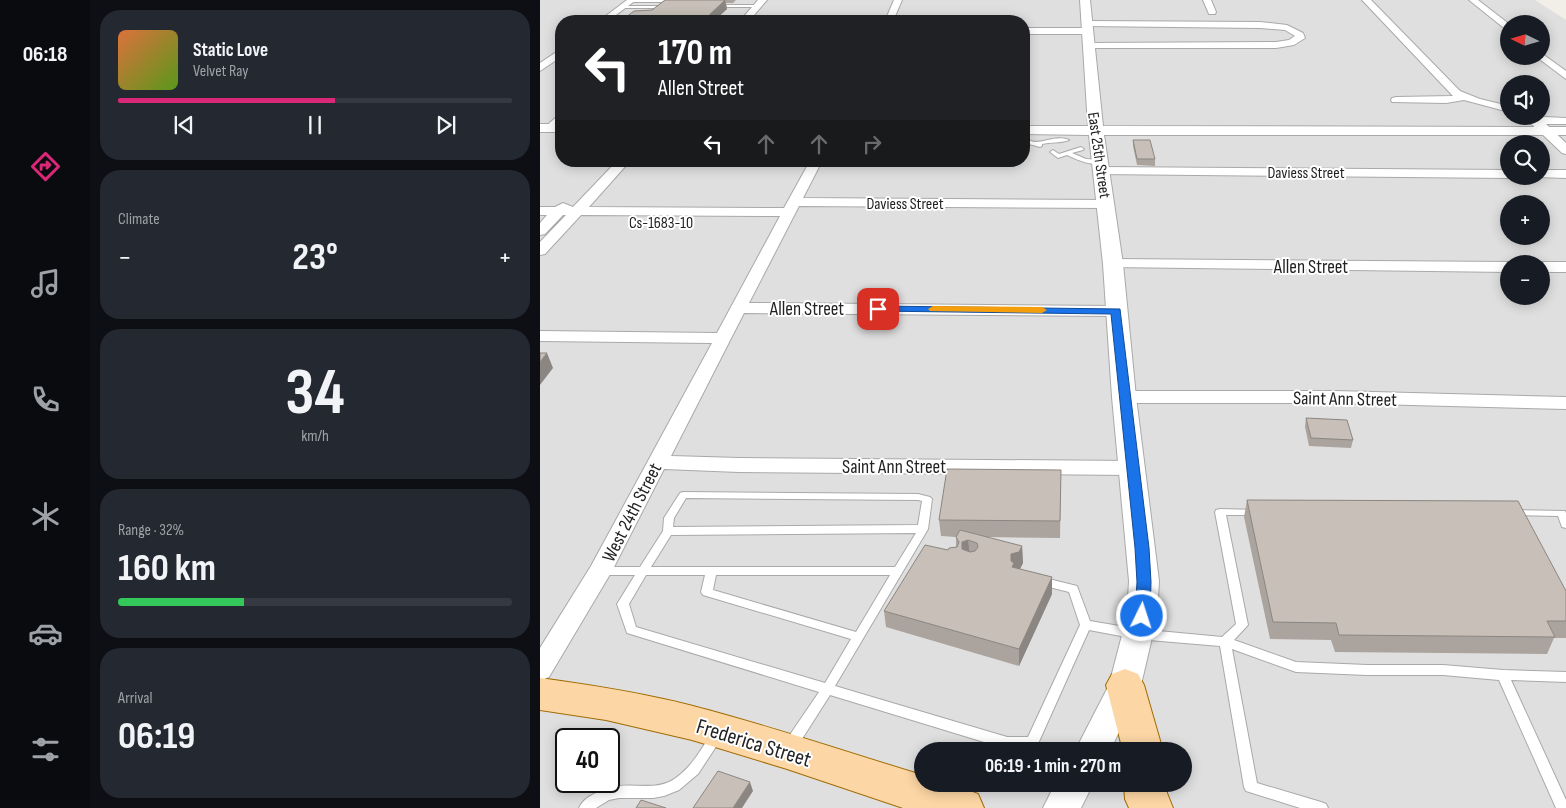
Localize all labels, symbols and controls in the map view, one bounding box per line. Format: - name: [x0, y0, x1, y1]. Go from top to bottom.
- north arrow: [1500, 15, 1550, 65]
- map controls: [1500, 15, 1550, 305]
- text: 170 m: [658, 32, 732, 75]
- icon: left: [575, 35, 640, 100]
- text: Static Love: [193, 39, 268, 62]
- text: 06:18: [23, 41, 67, 68]
- text: Velvet Ray: [193, 62, 248, 81]
- text: Allen Street: [658, 75, 744, 102]
- button: sound: [1500, 75, 1550, 125]
- icon: previous: [170, 111, 198, 139]
- icon: pause: [301, 111, 329, 139]
- icon: next: [432, 111, 460, 139]
- street label: East 25th Street: [1083, 111, 1114, 200]
- icon: left: [699, 130, 727, 158]
- icon: ahead: [752, 130, 780, 158]
- icon: ahead: [805, 130, 833, 158]
- icon: right: [858, 130, 886, 158]
- button: search: [1500, 135, 1550, 185]
- icon: directions: [28, 149, 63, 184]
- street label: Daviess Street: [1267, 164, 1345, 183]
- street label: Daviess Street: [866, 195, 944, 214]
- button: +: [1500, 195, 1550, 245]
- text: Climate: [118, 210, 160, 229]
- street label: Cs-1683-10: [629, 214, 693, 233]
- text: 23°: [292, 235, 338, 280]
- text: −: [118, 241, 132, 274]
- text: +: [498, 241, 512, 274]
- button: −: [1500, 255, 1550, 305]
- street label: Allen Street: [1273, 256, 1348, 279]
- icon: music: [28, 266, 63, 301]
- pin: [857, 288, 899, 330]
- icon: arrive: [864, 295, 892, 323]
- street label: Allen Street: [769, 298, 844, 321]
- text: 34: [285, 355, 345, 433]
- icon: phone: [28, 382, 63, 417]
- street label: Saint Ann Street: [1293, 387, 1397, 412]
- text: km/h: [301, 427, 329, 446]
- street label: Saint Ann Street: [842, 456, 946, 479]
- street label: West 24th Street: [598, 459, 667, 566]
- icon: climate: [28, 499, 63, 534]
- text: Range · 32%: [118, 521, 184, 540]
- text: 160 km: [118, 546, 216, 591]
- position arrow: [1115, 589, 1167, 641]
- icon: car: [28, 616, 63, 651]
- text: Arrival: [118, 689, 152, 708]
- street label: Frederica Street: [693, 713, 814, 774]
- text: 06:19: [118, 714, 195, 759]
- speed limit sign: 40: [555, 728, 620, 793]
- icon: filters: [28, 732, 63, 767]
- text: 06:19 · 1 min · 270 m: [985, 755, 1121, 778]

